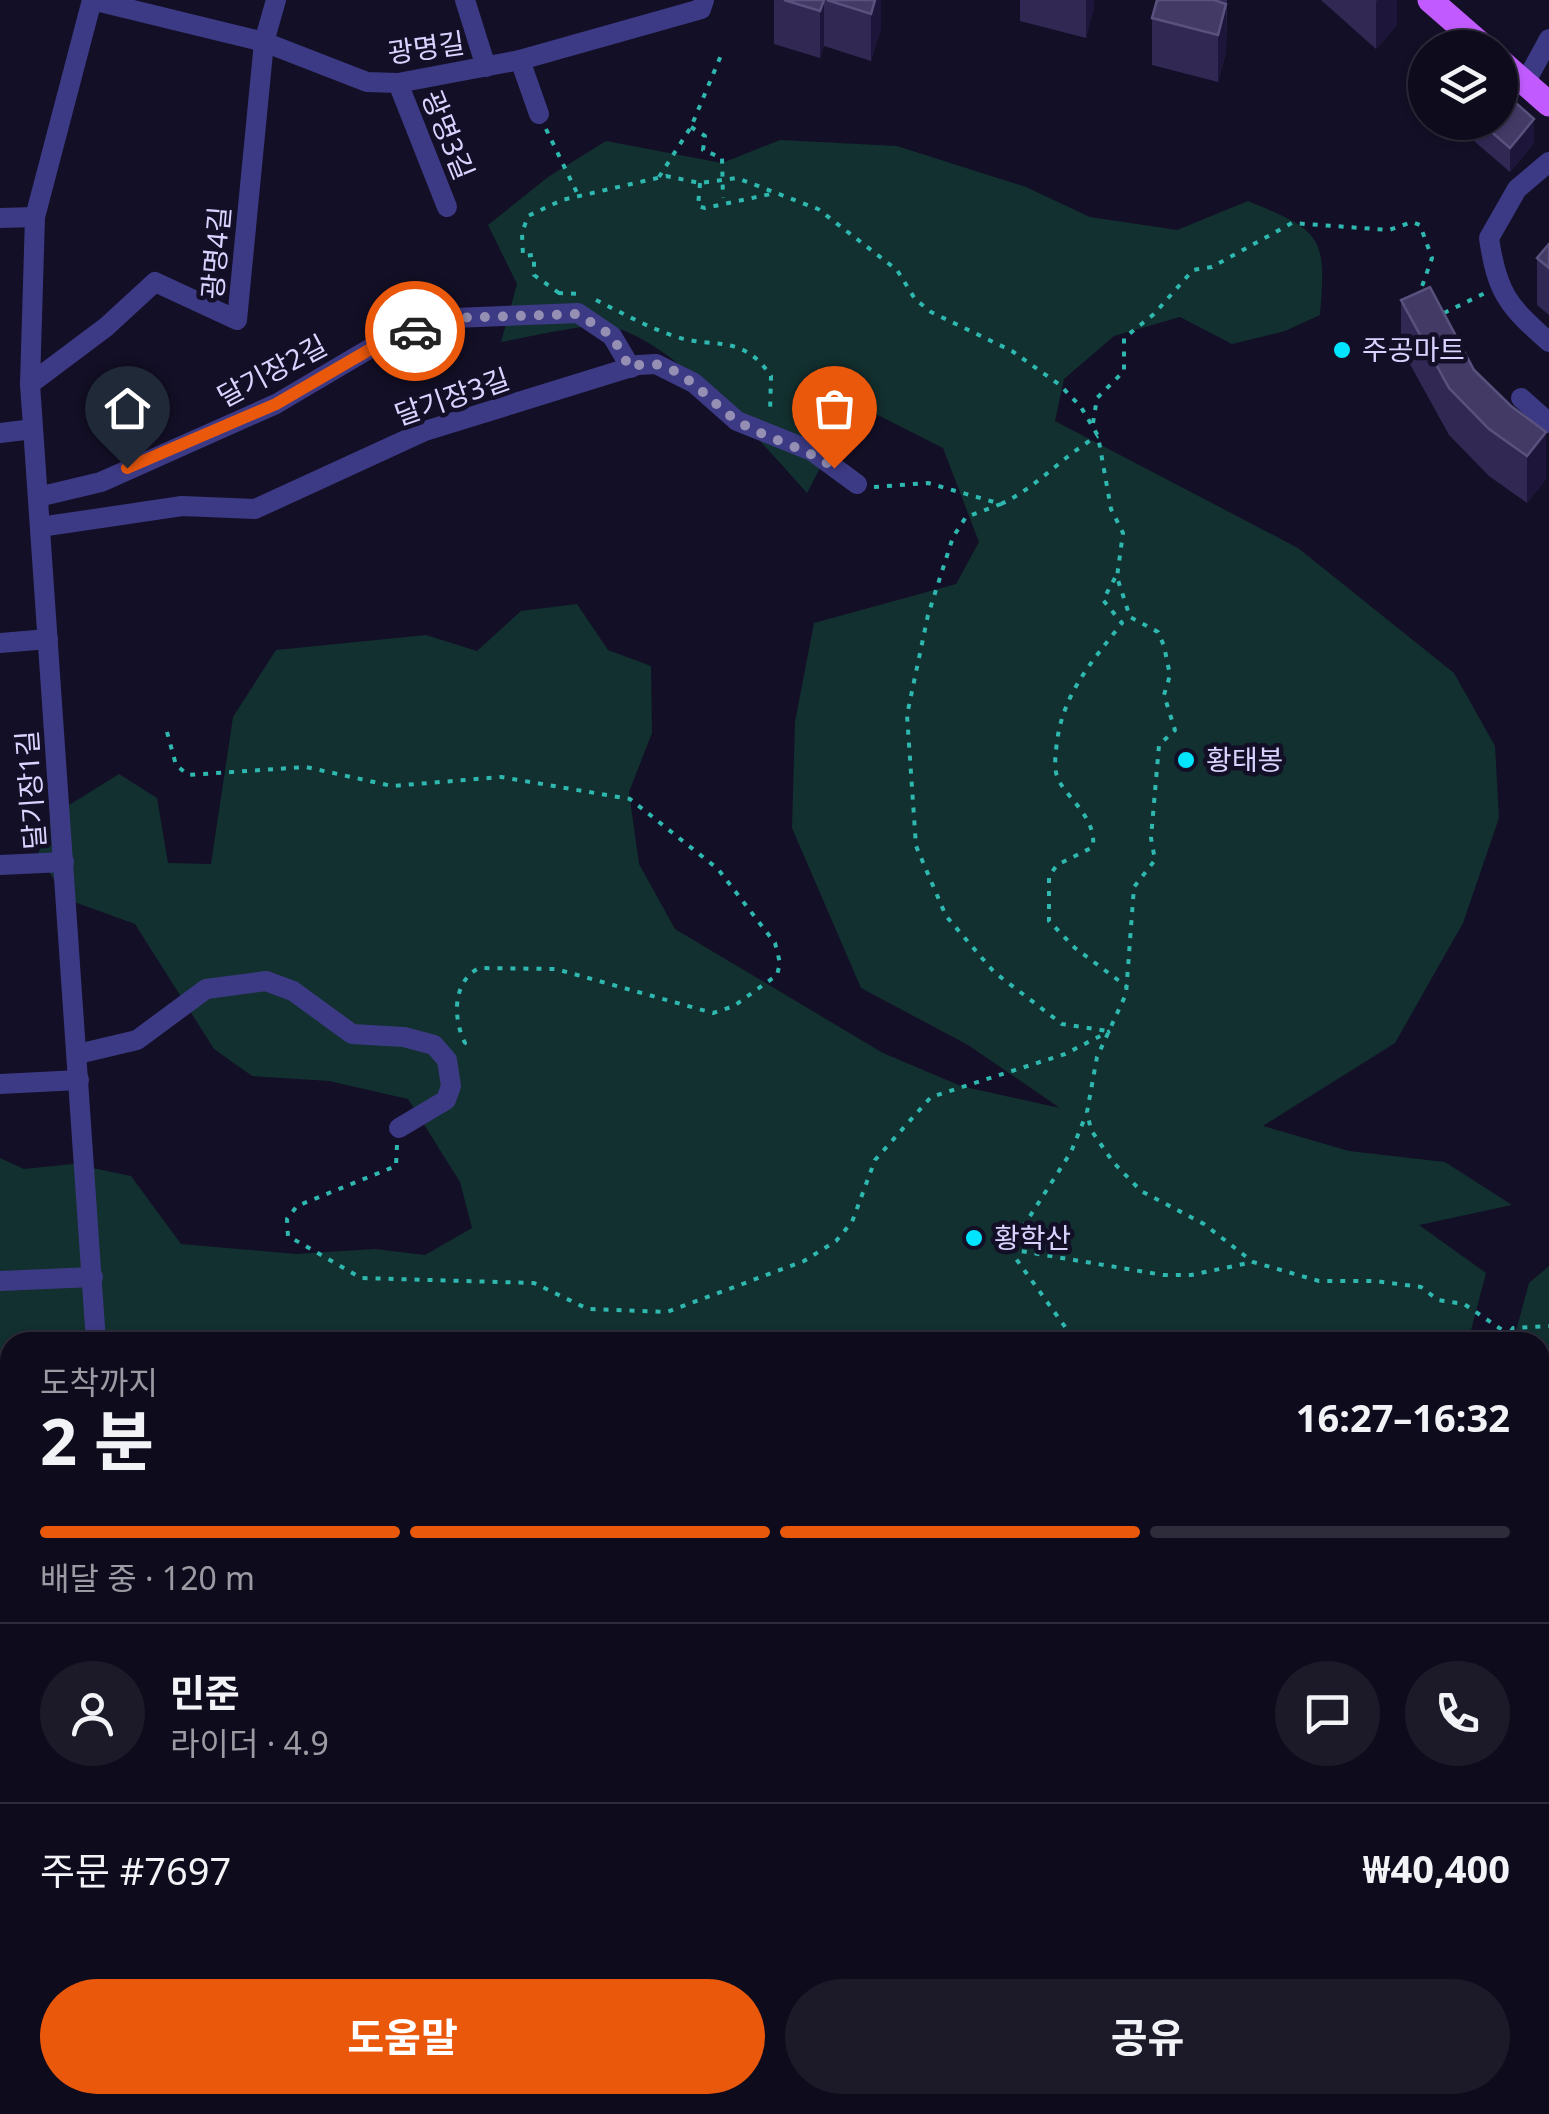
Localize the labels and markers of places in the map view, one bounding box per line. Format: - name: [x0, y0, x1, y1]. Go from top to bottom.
- place label: 주공마트: [1362, 330, 1465, 368]
- marker: 주공마트: [1331, 339, 1353, 361]
- pin: [85, 366, 170, 469]
- pin: [792, 366, 877, 469]
- place label: 황태봉: [1206, 740, 1283, 778]
- marker: 황태봉: [1175, 749, 1197, 771]
- place label: 황학산: [994, 1218, 1071, 1256]
- marker: 황학산: [963, 1227, 985, 1249]

